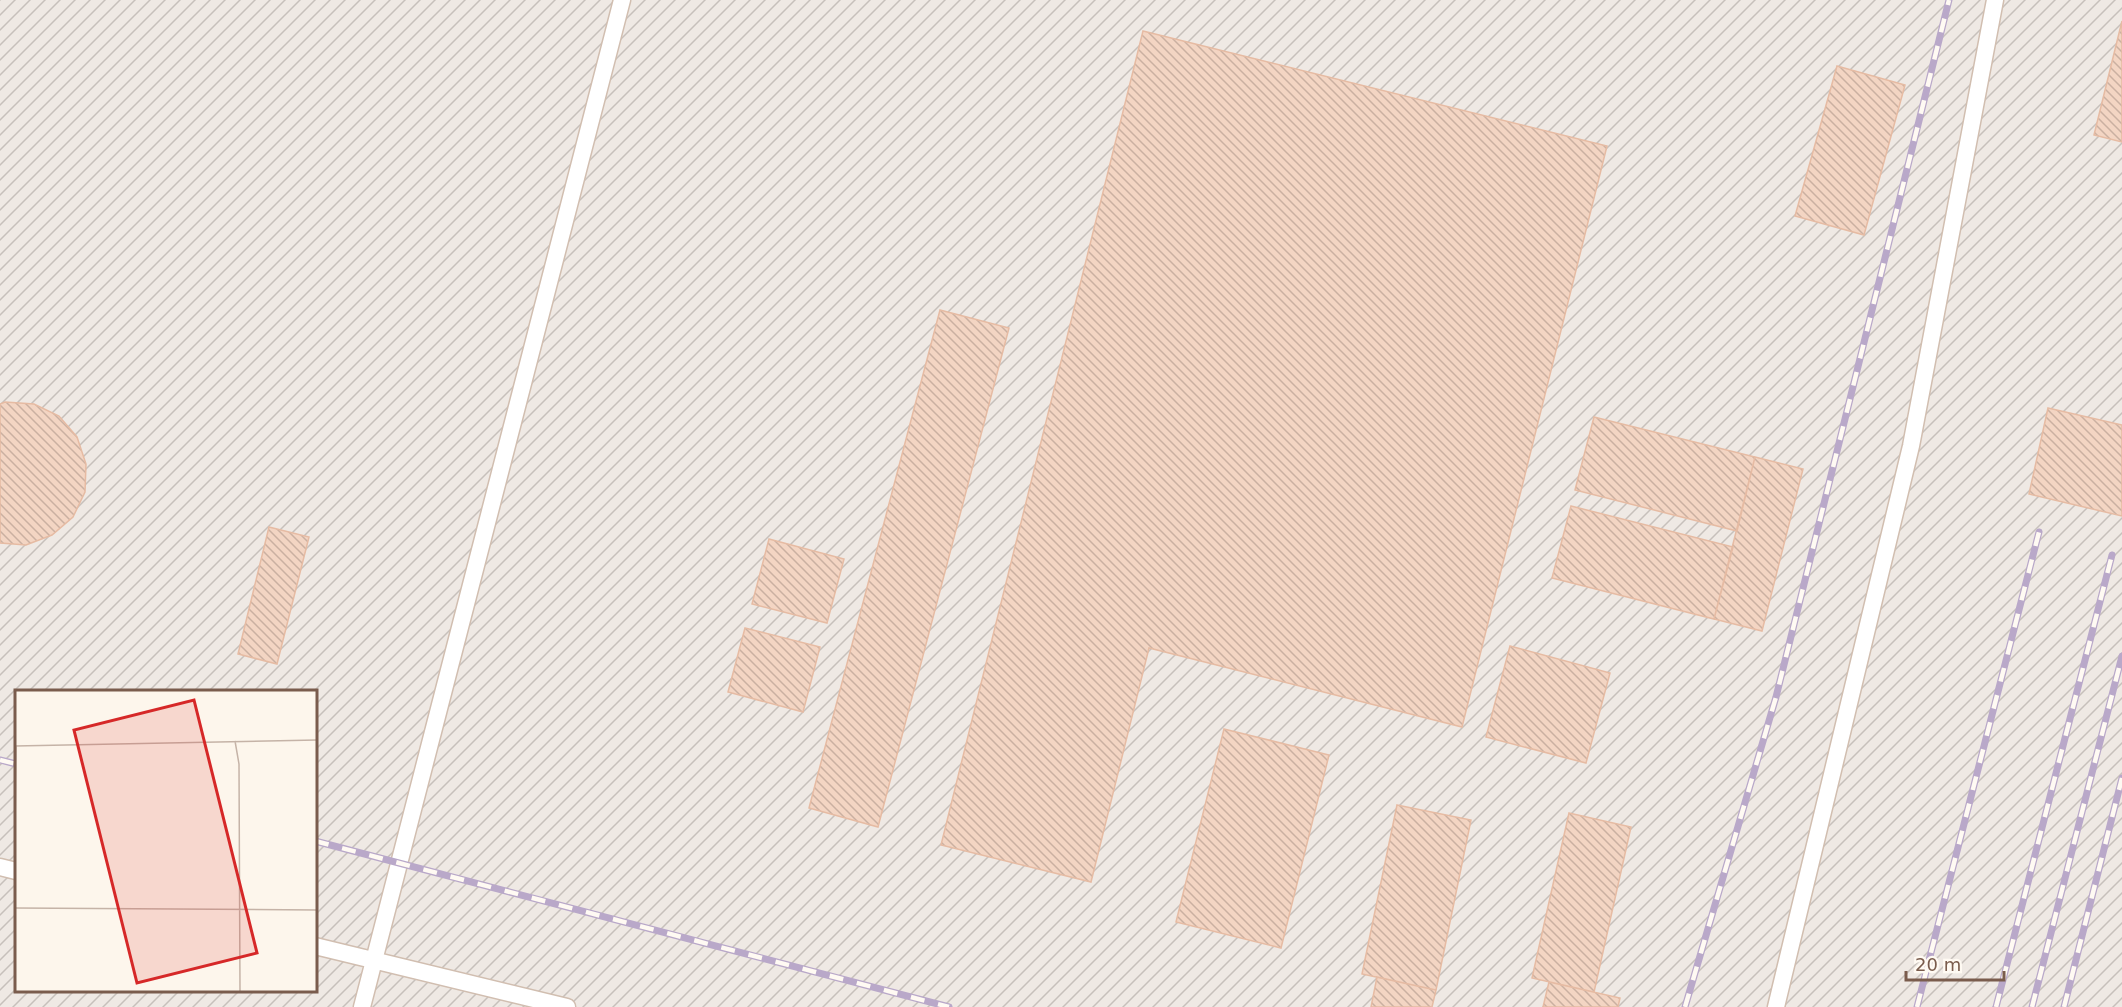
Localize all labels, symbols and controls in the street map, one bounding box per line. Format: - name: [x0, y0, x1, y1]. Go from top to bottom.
- inset map: [15, 690, 316, 992]
- scale bar: [1906, 944, 2004, 982]
- text: 20 m: [1915, 954, 1961, 975]

